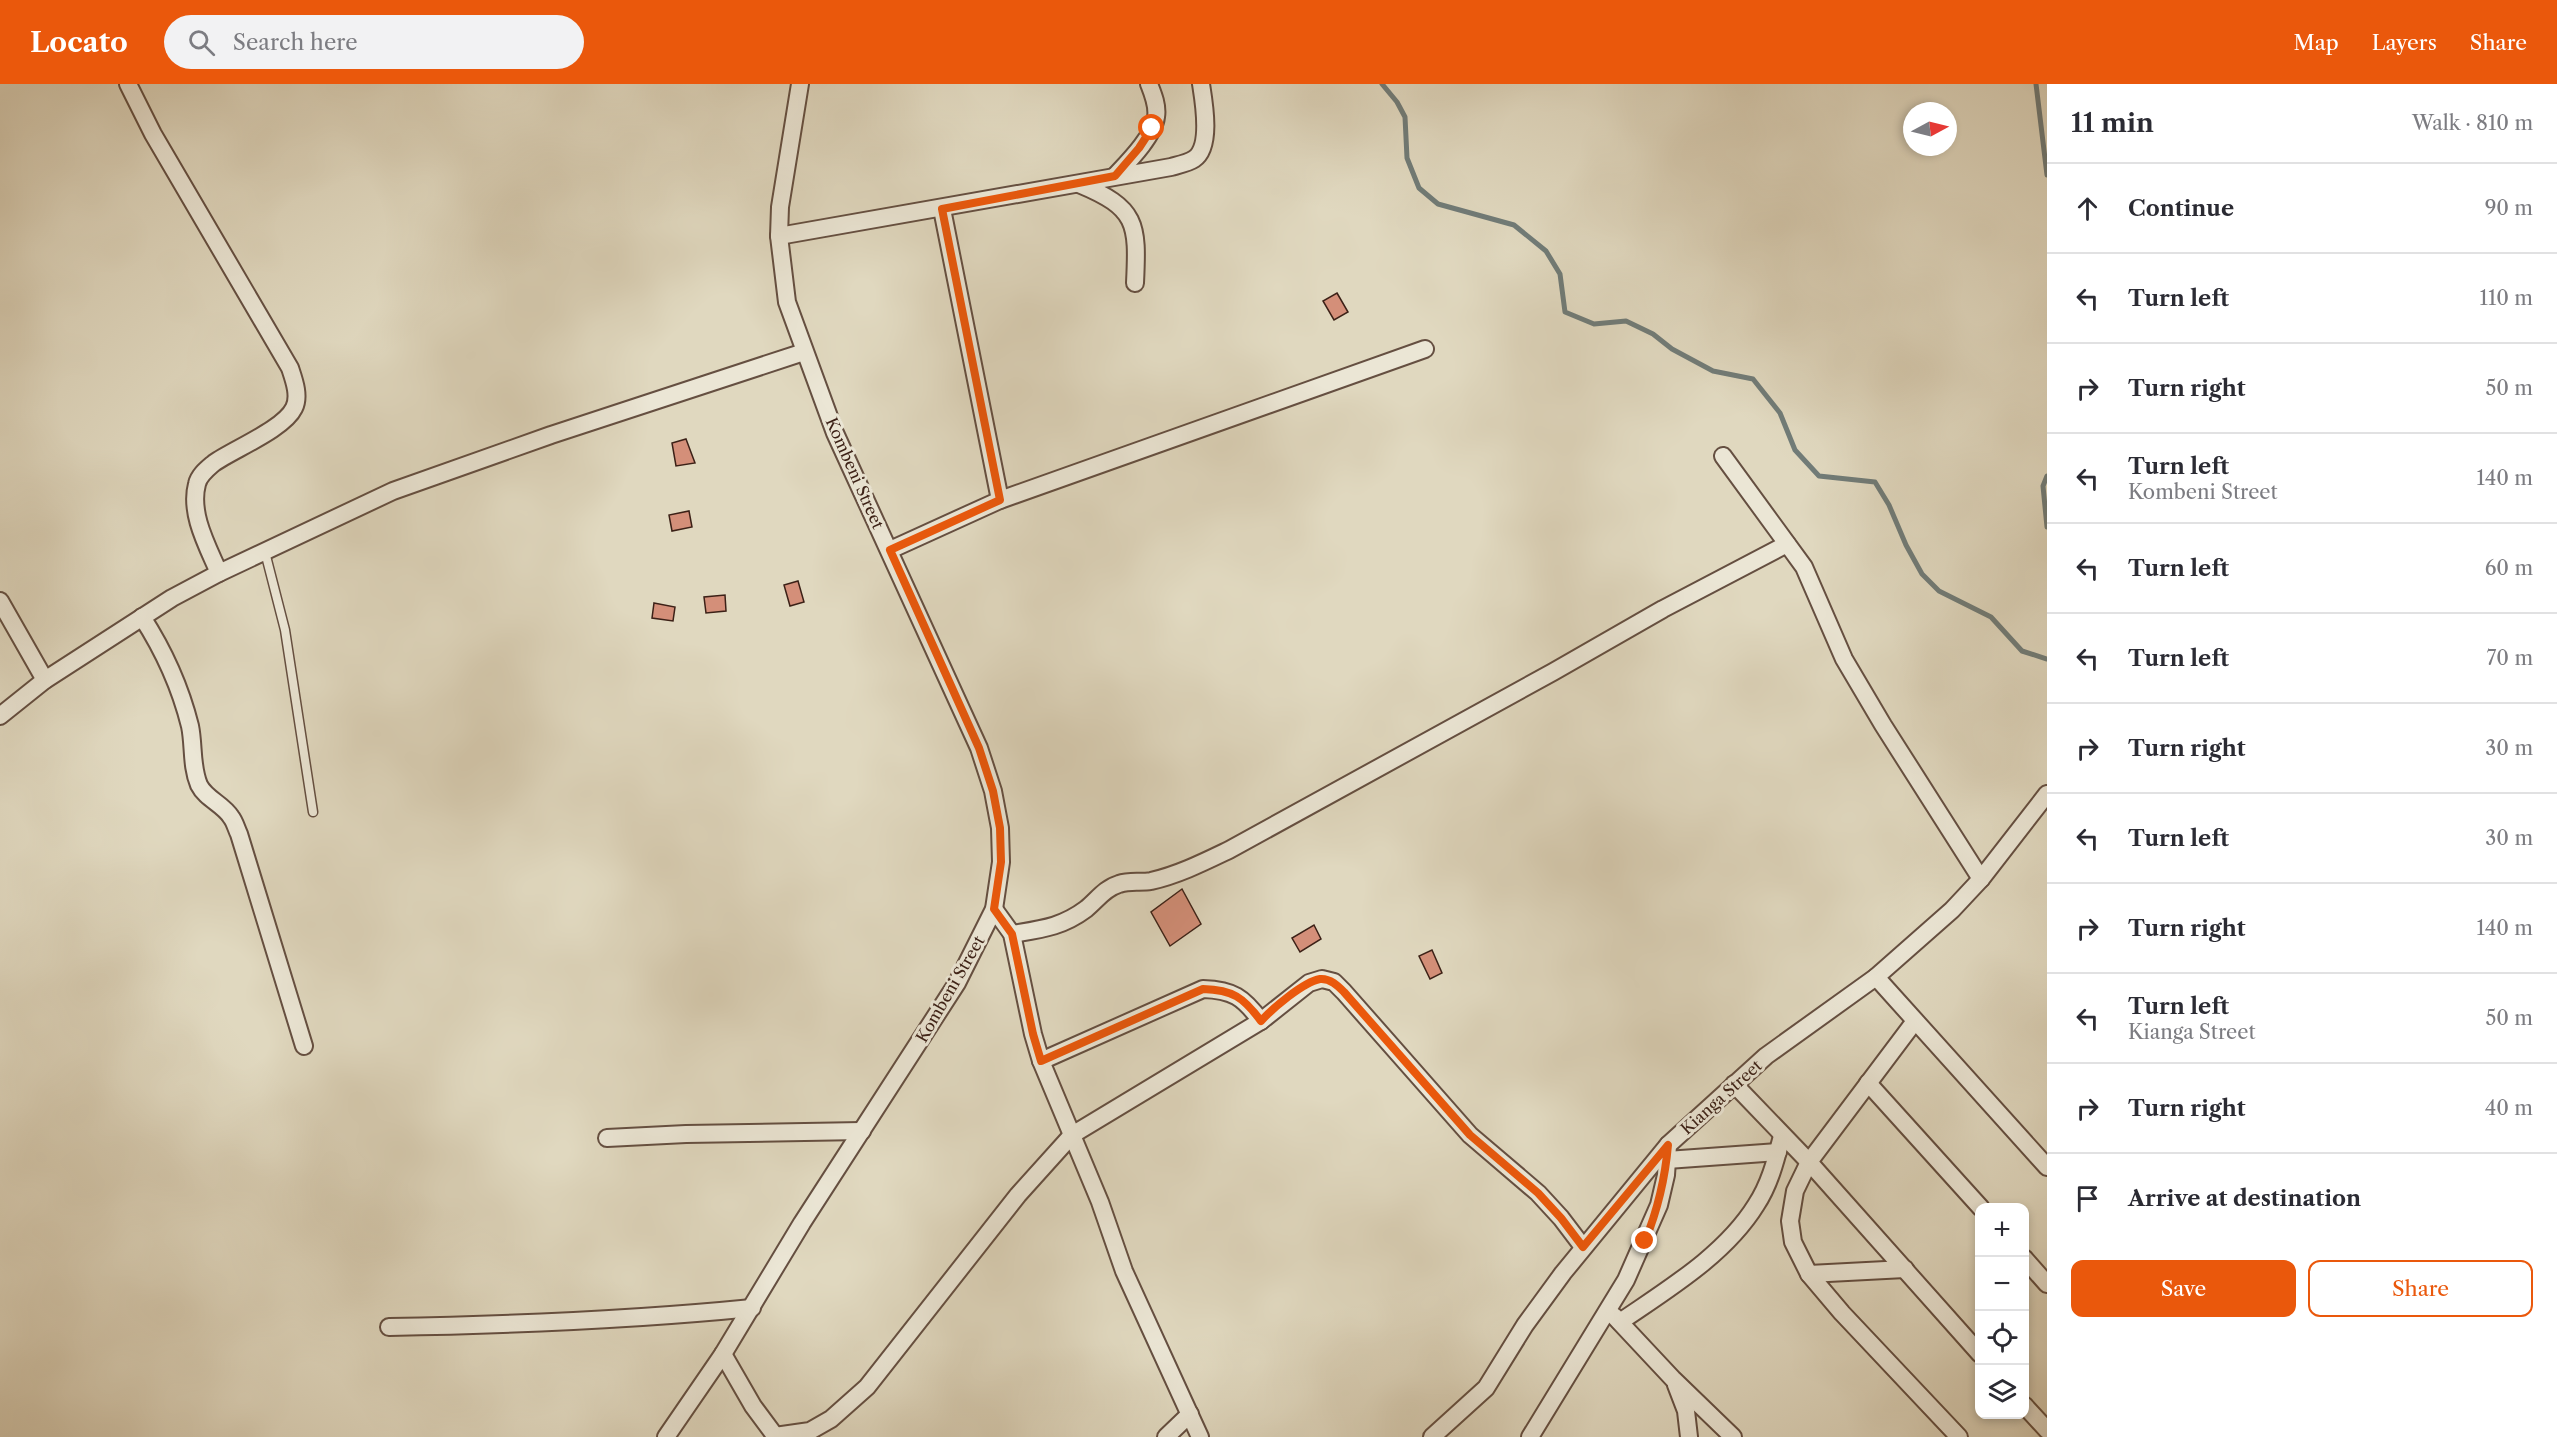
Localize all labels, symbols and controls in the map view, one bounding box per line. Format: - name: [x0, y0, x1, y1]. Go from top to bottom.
- search box: [164, 15, 584, 69]
- text: Locato: [30, 25, 128, 59]
- icon: search: [185, 26, 218, 59]
- text: Search here: [233, 29, 358, 56]
- text: Map: [2294, 30, 2339, 55]
- text: Layers: [2372, 30, 2437, 55]
- text: Share: [2470, 30, 2527, 55]
- north arrow: [1903, 102, 1957, 156]
- text: 11 min: [2071, 107, 2154, 139]
- text: Walk · 810 m: [2412, 111, 2533, 135]
- route start: [1138, 114, 1164, 140]
- icon: ahead: [2071, 192, 2104, 225]
- text: Continue: [2128, 195, 2234, 222]
- text: 90 m: [2485, 196, 2533, 220]
- icon: left: [2071, 282, 2104, 315]
- text: Turn left: [2128, 285, 2229, 312]
- text: 110 m: [2480, 286, 2533, 310]
- icon: right: [2071, 372, 2104, 405]
- text: Turn right: [2128, 375, 2246, 402]
- text: 50 m: [2486, 376, 2533, 400]
- street label: Kombeni Street: [822, 414, 889, 532]
- text: Turn left: [2128, 453, 2229, 480]
- icon: left: [2071, 462, 2104, 495]
- text: 140 m: [2476, 466, 2533, 490]
- text: Kombeni Street: [2128, 480, 2278, 504]
- icon: left: [2071, 552, 2104, 585]
- text: Turn left: [2128, 555, 2229, 582]
- text: 60 m: [2485, 556, 2533, 580]
- icon: left: [2071, 642, 2104, 675]
- text: Turn left: [2128, 645, 2229, 672]
- text: 70 m: [2487, 646, 2533, 670]
- icon: right: [2071, 732, 2104, 765]
- text: Turn right: [2128, 735, 2246, 762]
- text: 30 m: [2485, 736, 2533, 760]
- icon: left: [2071, 822, 2104, 855]
- text: Turn left: [2128, 825, 2229, 852]
- text: 30 m: [2485, 826, 2533, 850]
- icon: right: [2071, 912, 2104, 945]
- text: Turn right: [2128, 915, 2246, 942]
- text: 140 m: [2476, 916, 2533, 940]
- street label: Kombeni Street: [911, 932, 989, 1046]
- text: Turn left: [2128, 993, 2229, 1020]
- icon: left: [2071, 1002, 2104, 1035]
- text: 50 m: [2486, 1006, 2533, 1030]
- text: Kianga Street: [2128, 1020, 2256, 1044]
- street label: Kianga Street: [1676, 1055, 1766, 1139]
- icon: right: [2071, 1092, 2104, 1125]
- text: Turn right: [2128, 1095, 2246, 1122]
- text: 40 m: [2485, 1096, 2533, 1120]
- icon: arrive: [2071, 1182, 2104, 1215]
- text: Arrive at destination: [2128, 1185, 2361, 1212]
- map controls: [1975, 1203, 2029, 1419]
- button: +: [1975, 1203, 2029, 1257]
- route end: [1631, 1227, 1657, 1253]
- button: −: [1975, 1257, 2029, 1311]
- button: Save: [2071, 1260, 2296, 1317]
- button: Share: [2308, 1260, 2533, 1317]
- button: locate: [1975, 1311, 2029, 1365]
- button: layers: [1975, 1365, 2029, 1419]

